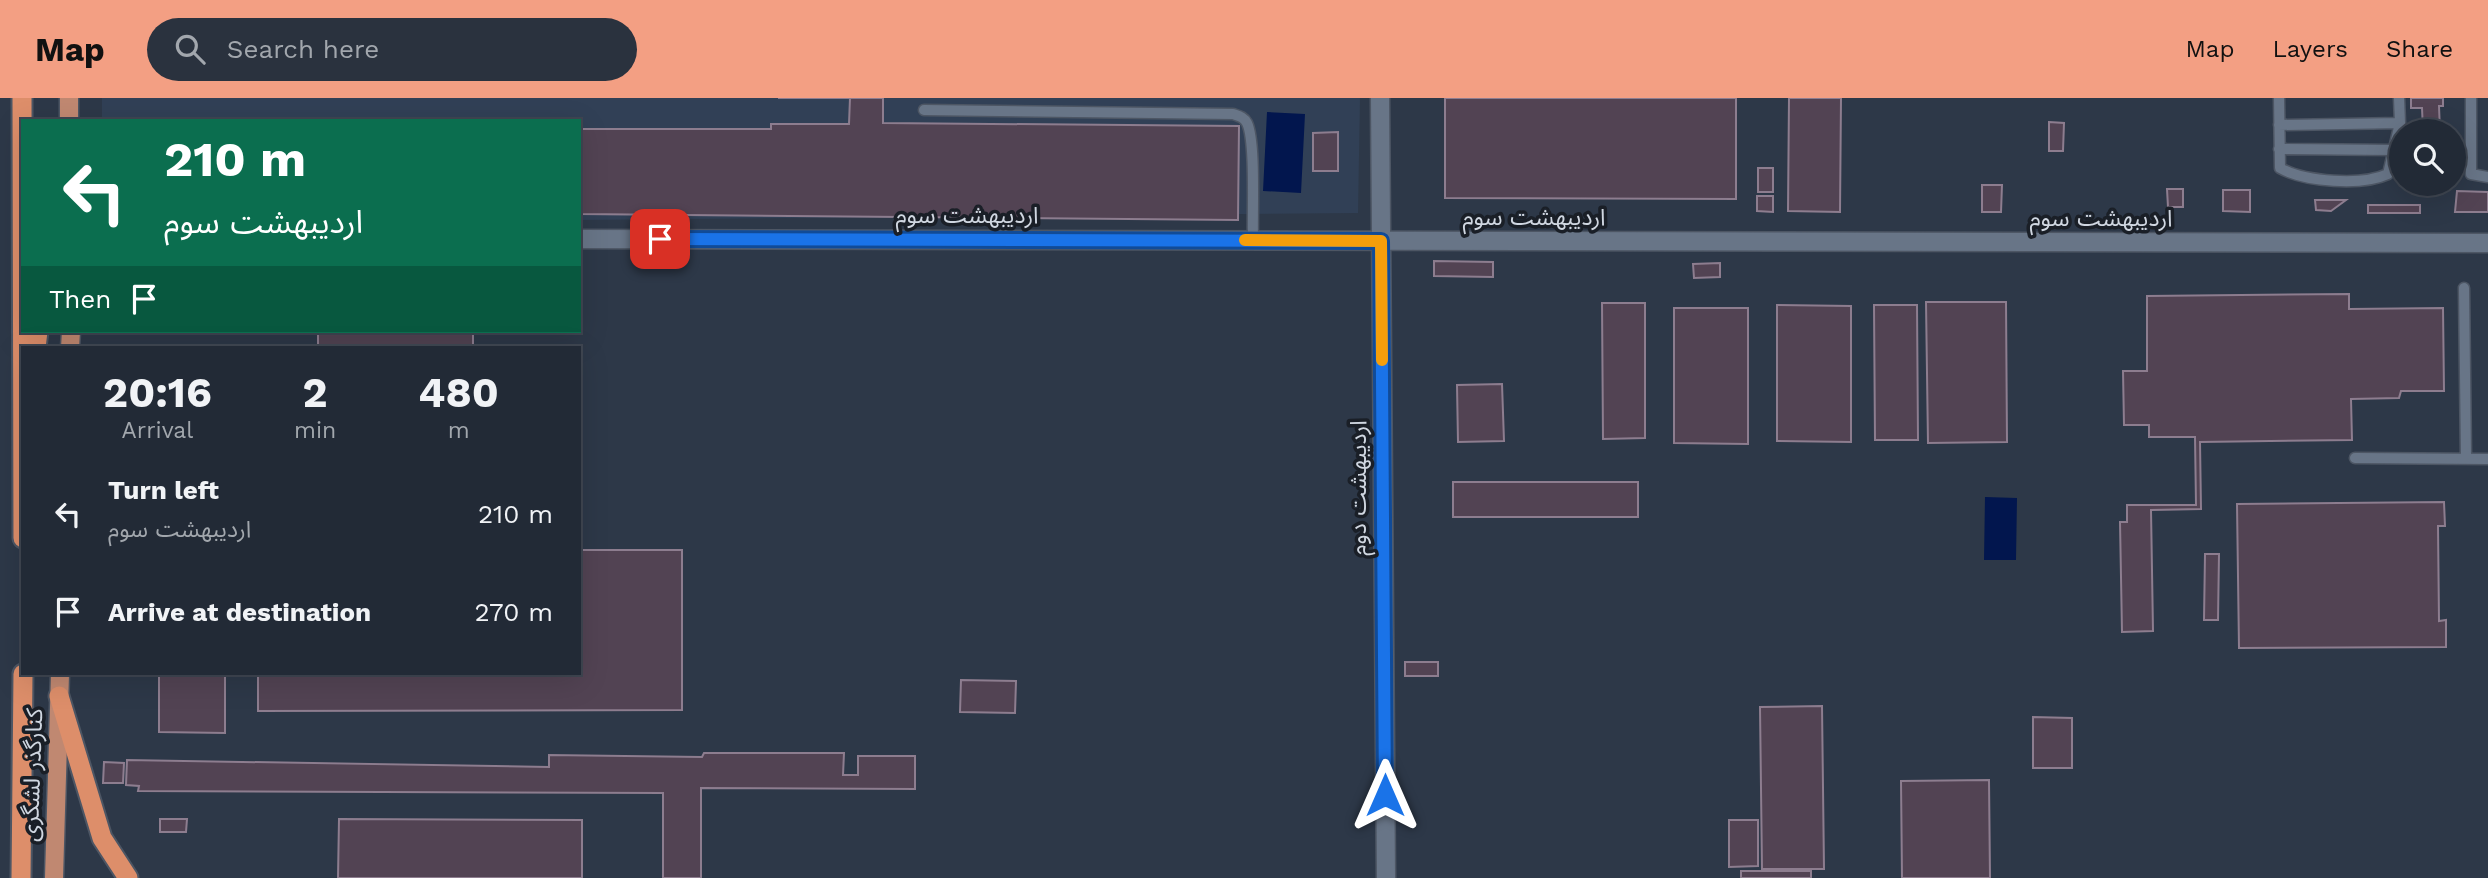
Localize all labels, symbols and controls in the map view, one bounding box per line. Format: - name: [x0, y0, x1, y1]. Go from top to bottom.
- search box: [147, 18, 637, 81]
- text: Map: [35, 30, 105, 69]
- icon: search: [171, 30, 209, 68]
- text: Search here: [227, 34, 379, 64]
- text: Map: [2186, 35, 2234, 63]
- text: Layers: [2272, 35, 2348, 63]
- text: Share: [2386, 35, 2453, 63]
- map controls: [2389, 119, 2466, 196]
- button: search: [2389, 119, 2466, 196]
- text: 210 m: [164, 130, 306, 188]
- icon: left: [49, 147, 140, 238]
- street label: اردیبهشت سوم: [895, 202, 1039, 233]
- text: اردیبهشت سوم: [164, 203, 363, 241]
- street label: اردیبهشت سوم: [1462, 204, 1606, 235]
- street label: اردیبهشت سوم: [2029, 205, 2173, 236]
- pin: [630, 209, 690, 269]
- icon: arrive: [641, 220, 679, 258]
- icon: arrive: [125, 280, 163, 318]
- text: Then: [49, 284, 111, 314]
- text: 20:16: [103, 368, 212, 417]
- text: 2: [303, 368, 328, 417]
- text: 480: [418, 368, 499, 417]
- text: Arrival: [122, 417, 193, 444]
- text: min: [294, 417, 336, 444]
- text: m: [448, 417, 470, 444]
- street label: اردیبهشت دوم: [1345, 420, 1376, 556]
- text: Turn left: [108, 475, 219, 505]
- icon: left: [49, 495, 87, 533]
- text: 210 m: [478, 499, 553, 529]
- text: اردیبهشت سوم: [108, 516, 251, 543]
- icon: arrive: [49, 593, 87, 631]
- text: Arrive at destination: [108, 597, 371, 627]
- text: 270 m: [474, 597, 553, 627]
- street label: کنارگذر لشگری: [17, 707, 48, 842]
- position arrow: [1348, 758, 1422, 832]

